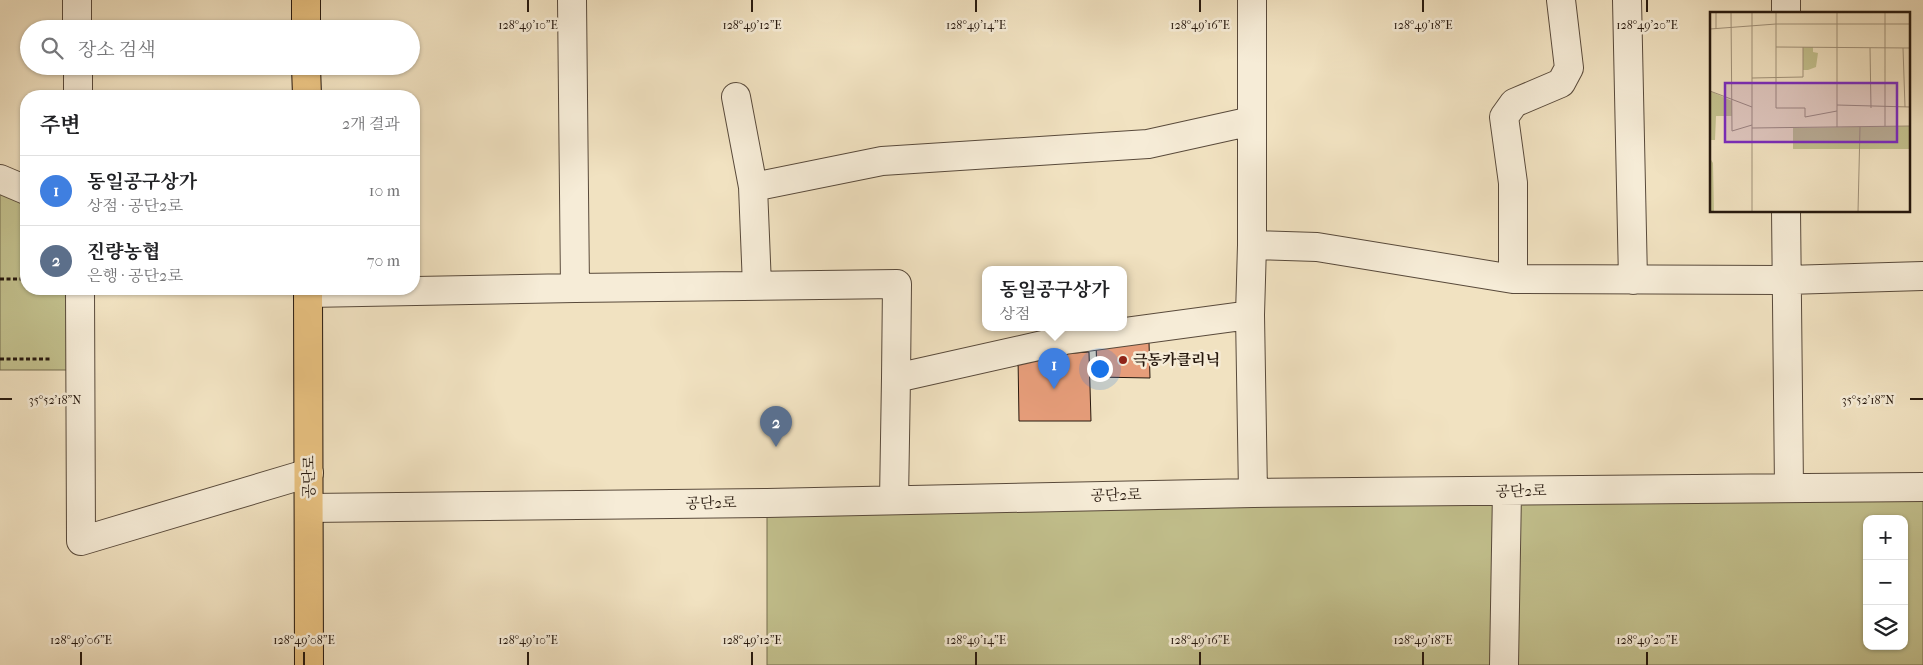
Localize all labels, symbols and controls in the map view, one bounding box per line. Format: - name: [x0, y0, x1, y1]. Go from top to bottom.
- inset map: [1710, 12, 1910, 212]
- text: 128°49'10"E: [498, 18, 558, 32]
- text: 128°49'12"E: [722, 18, 782, 32]
- text: 128°49'14"E: [946, 18, 1006, 32]
- text: 128°49'16"E: [1170, 18, 1230, 32]
- text: 128°49'18"E: [1393, 18, 1453, 32]
- text: 128°49'20"E: [1616, 18, 1678, 32]
- search box: [20, 20, 420, 75]
- icon: search: [38, 34, 66, 62]
- text: 장소 검색: [78, 39, 156, 61]
- text: 주변: [40, 113, 81, 137]
- text: 2개 결과: [342, 114, 400, 133]
- text: 동일공구상가: [87, 171, 197, 193]
- text: 1: [53, 181, 59, 200]
- text: 10 m: [369, 181, 400, 200]
- text: 상점 · 공단2로: [87, 196, 183, 215]
- text: 진량농협: [87, 241, 160, 263]
- text: 2: [52, 251, 60, 270]
- text: 70 m: [367, 251, 400, 270]
- text: 은행 · 공단2로: [87, 266, 183, 285]
- popup: [982, 266, 1127, 331]
- text: 동일공구상가: [999, 279, 1110, 301]
- text: 상점: [999, 304, 1030, 323]
- pin: 1: [1038, 348, 1070, 389]
- place label: 극동카클리닉: [1133, 351, 1220, 369]
- marker: 극동카클리닉: [1117, 354, 1129, 366]
- your location: [1087, 356, 1113, 382]
- text: 35°52'18"N: [29, 393, 81, 407]
- text: 35°52'18"N: [1842, 393, 1894, 407]
- pin: 2: [760, 406, 792, 447]
- street label: 공단로: [300, 455, 318, 499]
- street label: 공단2로: [1495, 482, 1547, 500]
- street label: 공단2로: [1090, 486, 1142, 504]
- street label: 공단2로: [685, 494, 737, 512]
- map controls: [1863, 515, 1908, 650]
- button: +: [1863, 515, 1908, 560]
- button: −: [1863, 560, 1908, 605]
- button: layers: [1863, 605, 1908, 650]
- text: 128°49'06"E: [50, 633, 112, 647]
- text: 128°49'08"E: [273, 633, 335, 647]
- text: 128°49'10"E: [498, 633, 558, 647]
- text: 128°49'12"E: [722, 633, 782, 647]
- text: 128°49'14"E: [946, 633, 1006, 647]
- text: 128°49'16"E: [1170, 633, 1230, 647]
- text: 128°49'18"E: [1393, 633, 1453, 647]
- text: 128°49'20"E: [1616, 633, 1678, 647]

